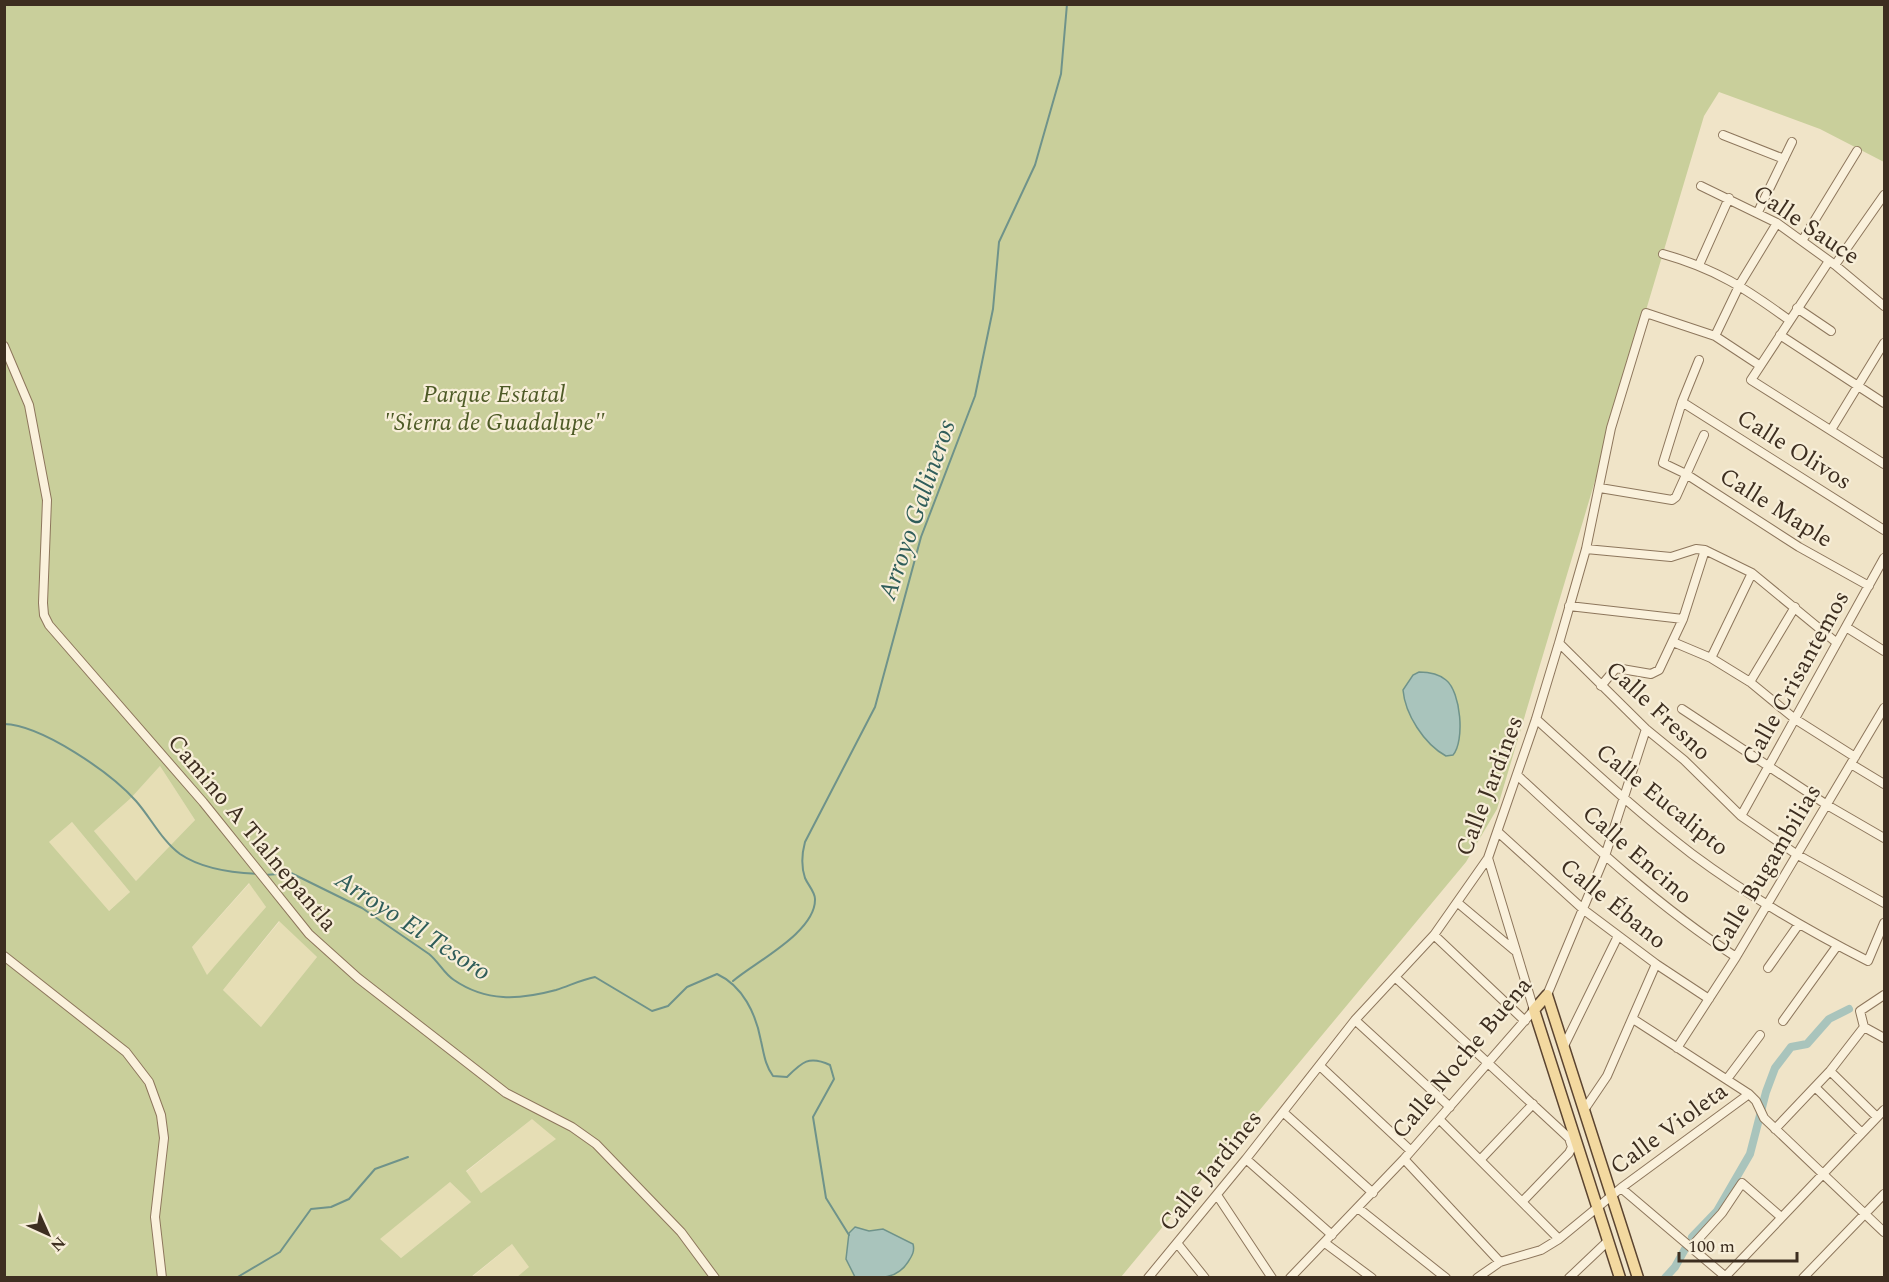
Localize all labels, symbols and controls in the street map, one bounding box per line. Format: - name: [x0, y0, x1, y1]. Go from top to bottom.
- street label: Calle Sauce: [1745, 176, 1867, 274]
- park label: Parque Estatal "Sierra de Guadalupe": [383, 377, 605, 441]
- street label: Calle Olivos: [1730, 400, 1858, 500]
- water label: Arroyo Gallineros: [867, 415, 967, 606]
- street label: Calle Maple: [1712, 459, 1840, 557]
- street label: Calle Crisantemos: [1733, 584, 1859, 772]
- street label: Calle Fresno: [1597, 652, 1719, 770]
- street label: Calle Jardines: [1447, 711, 1533, 861]
- street label: Camino A Tlalnepantla: [158, 726, 346, 940]
- street label: Calle Eucalipto: [1587, 735, 1737, 865]
- street label: Calle Bugambilias: [1701, 777, 1831, 961]
- street label: Calle Encino: [1574, 797, 1700, 913]
- street label: Calle Ébano: [1552, 850, 1674, 958]
- water label: Arroyo El Tesoro: [326, 860, 499, 992]
- street label: Calle Noche Buena: [1383, 969, 1541, 1147]
- street label: Calle Violeta: [1603, 1074, 1736, 1184]
- street label: Calle Jardines: [1151, 1102, 1271, 1240]
- north arrow: [18, 1204, 78, 1264]
- scale bar: [1679, 1225, 1798, 1263]
- text: N: [45, 1231, 71, 1257]
- text: 100 m: [1688, 1233, 1735, 1260]

